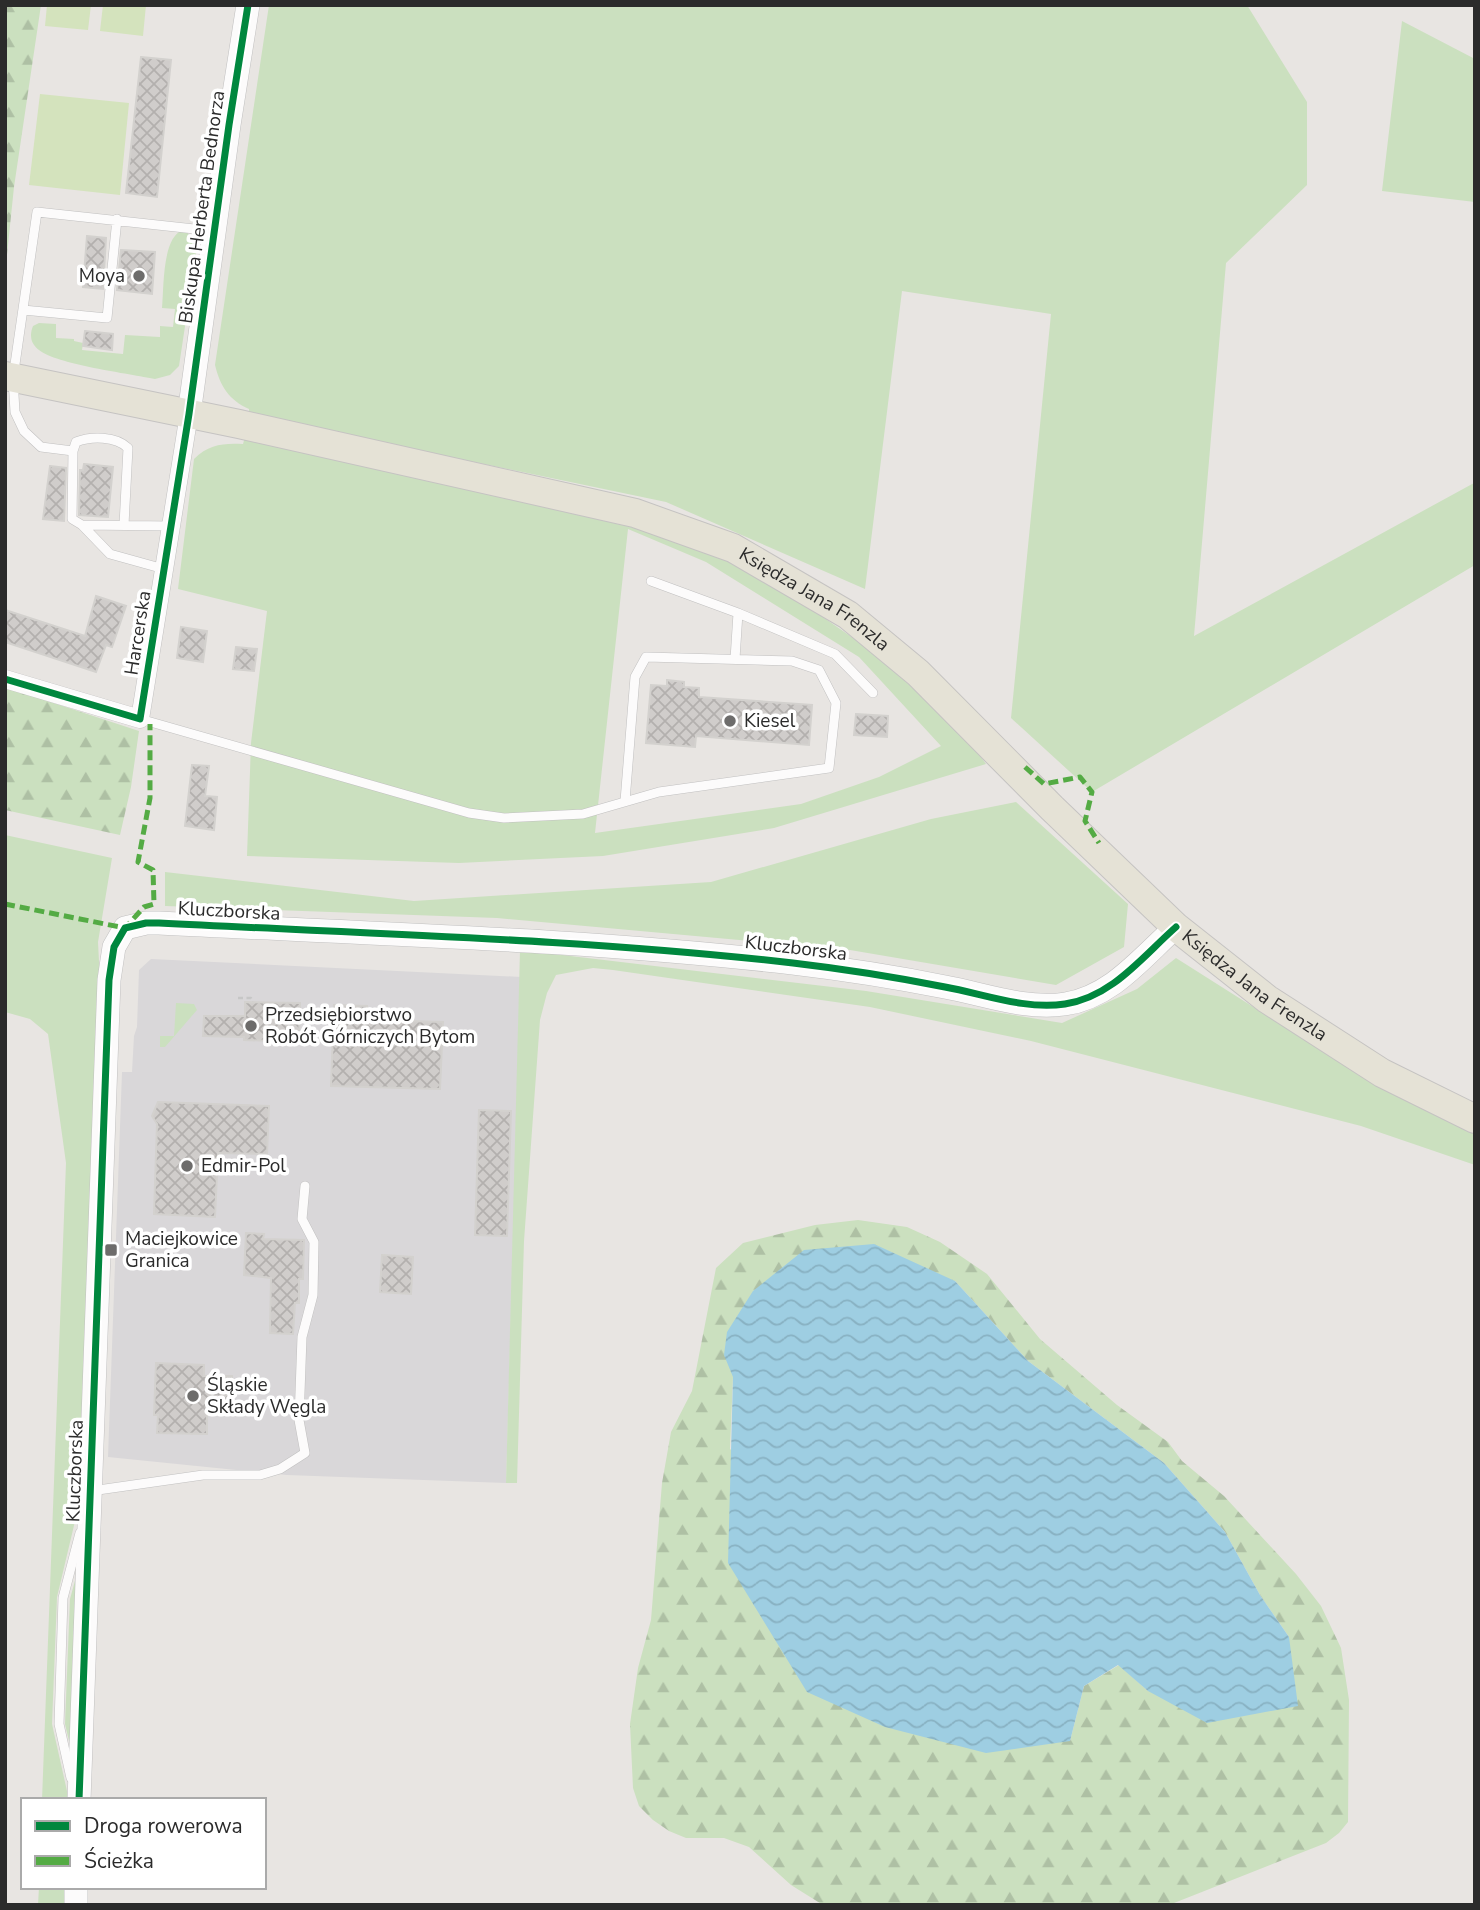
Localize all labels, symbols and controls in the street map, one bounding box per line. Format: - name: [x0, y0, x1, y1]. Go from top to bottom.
- street label: Biskupa Herberta Bednorza: [173, 89, 231, 325]
- place label: Moya: [79, 263, 125, 289]
- marker: Moya: [131, 268, 147, 284]
- street label: Księdza Jana Frenzla: [734, 541, 895, 657]
- street label: Harcerska: [118, 589, 158, 677]
- place label: Kiesel: [744, 708, 796, 734]
- marker: Kiesel: [722, 713, 738, 729]
- street label: Kluczborska: [177, 895, 281, 927]
- street label: Księdza Jana Frenzla: [1176, 924, 1332, 1047]
- street label: Kluczborska: [743, 929, 849, 967]
- place label: Przedsiębiorstwo Robót Górniczych Bytom: [265, 1002, 475, 1050]
- marker: Przedsiębiorstwo Robót Górniczych Bytom: [243, 1018, 259, 1034]
- place label: Edmir-Pol: [201, 1153, 286, 1179]
- marker: Edmir-Pol: [179, 1158, 195, 1174]
- place label: Maciejkowice Granica: [125, 1226, 238, 1274]
- marker: Maciejkowice Granica: [103, 1242, 119, 1258]
- place label: Śląskie Składy Węgla: [207, 1372, 326, 1420]
- marker: Śląskie Składy Węgla: [185, 1388, 201, 1404]
- street label: Kluczborska: [60, 1419, 90, 1523]
- legend: [21, 1798, 266, 1889]
- text: Droga rowerowa: [84, 1812, 243, 1840]
- text: Ścieżka: [84, 1847, 154, 1875]

